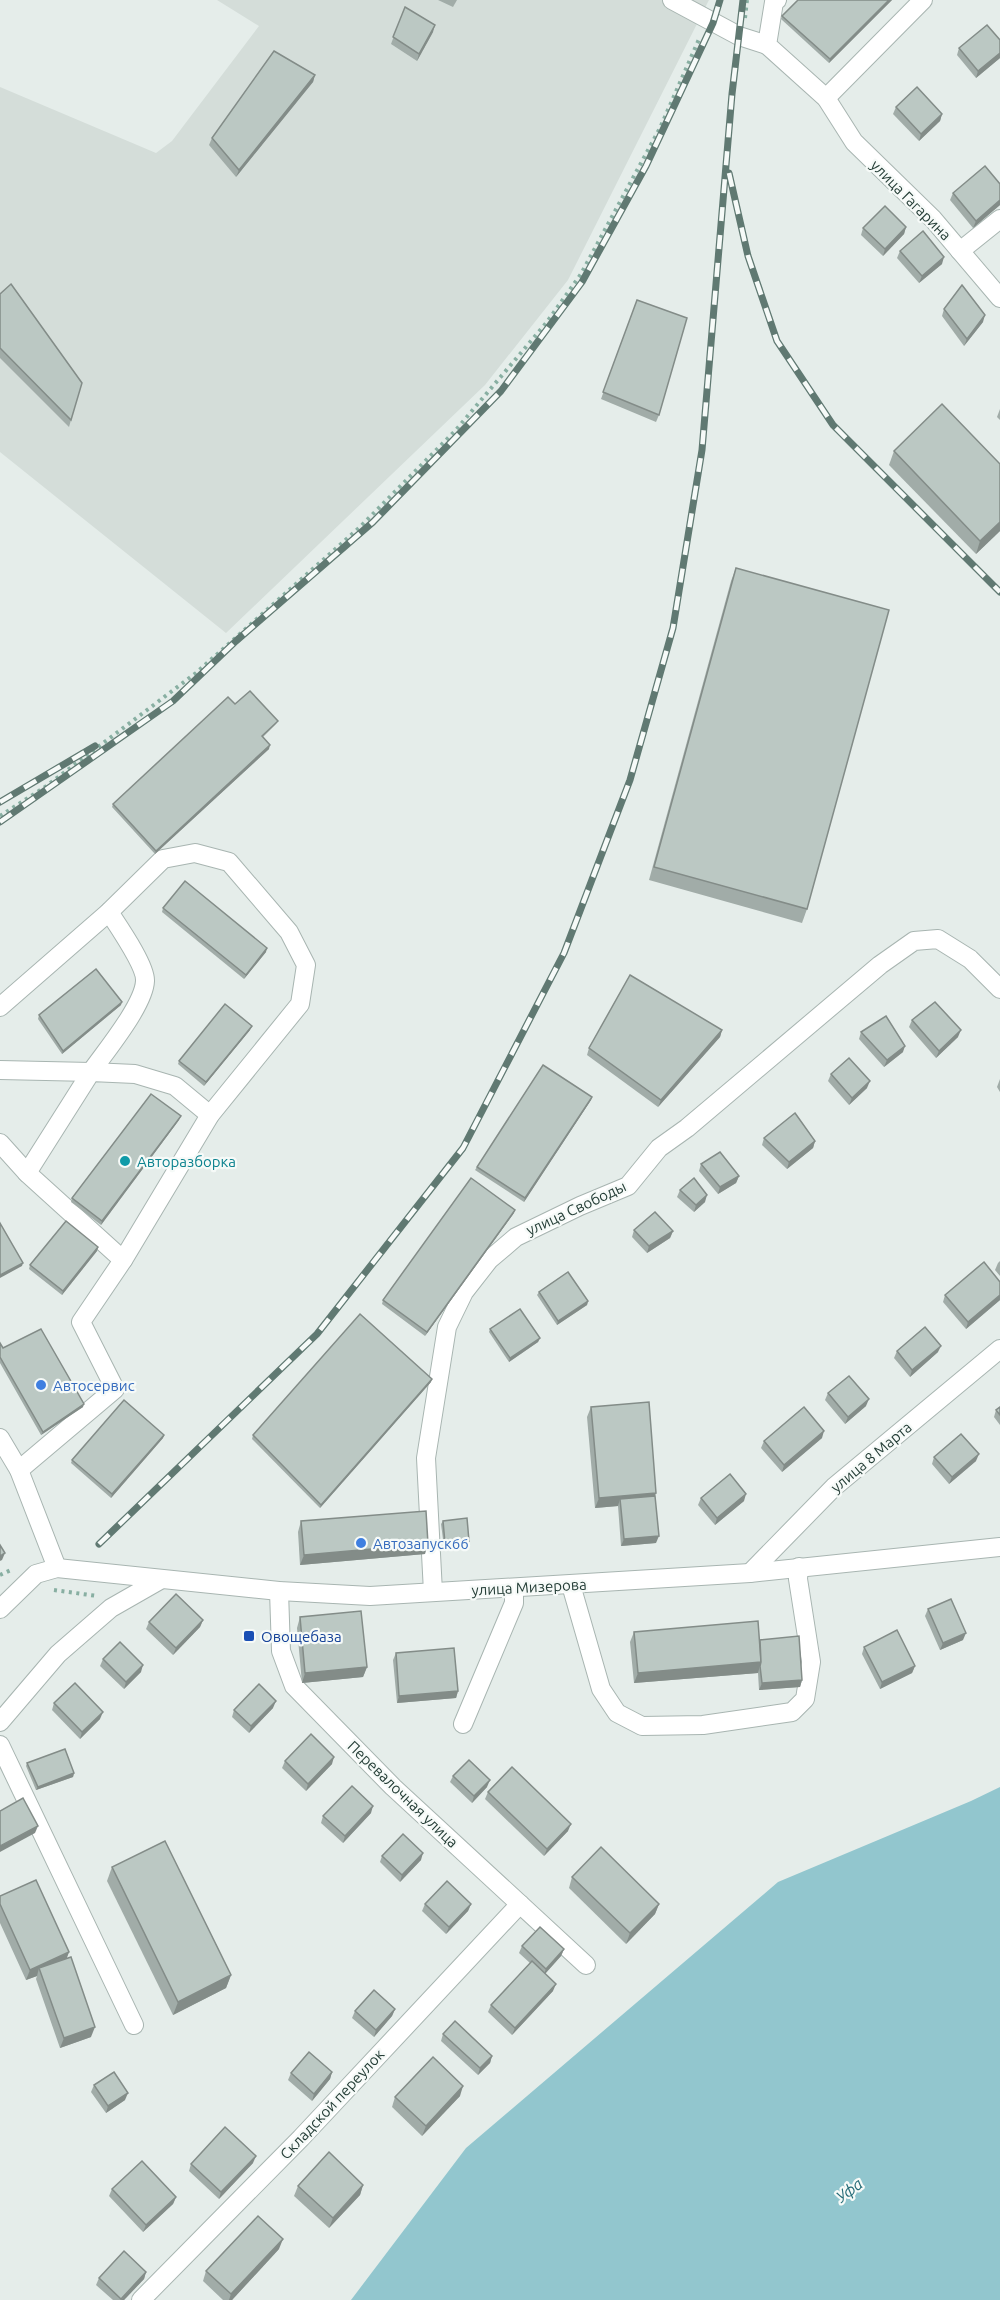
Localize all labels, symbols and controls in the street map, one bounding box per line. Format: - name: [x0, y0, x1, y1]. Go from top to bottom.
- street label: улица Гагарина: [867, 156, 955, 244]
- place label: Авторазборка: [137, 1153, 236, 1170]
- marker: Авторазборка: [118, 1154, 132, 1168]
- street label: улица Свободы: [523, 1177, 629, 1239]
- place label: Автосервис: [53, 1377, 135, 1394]
- marker: Автосервис: [34, 1378, 48, 1392]
- street label: улица 8 Марта: [827, 1418, 915, 1496]
- place label: Автозапуск66: [373, 1535, 469, 1552]
- marker: Автозапуск66: [354, 1536, 368, 1550]
- street label: улица Мизерова: [471, 1575, 587, 1599]
- place label: Овощебаза: [261, 1628, 342, 1645]
- marker: Овощебаза: [242, 1629, 256, 1643]
- street label: Перевалочная улица: [345, 1737, 461, 1851]
- street label: Складской переулок: [277, 2045, 388, 2163]
- water label: Уфа: [831, 2174, 866, 2206]

